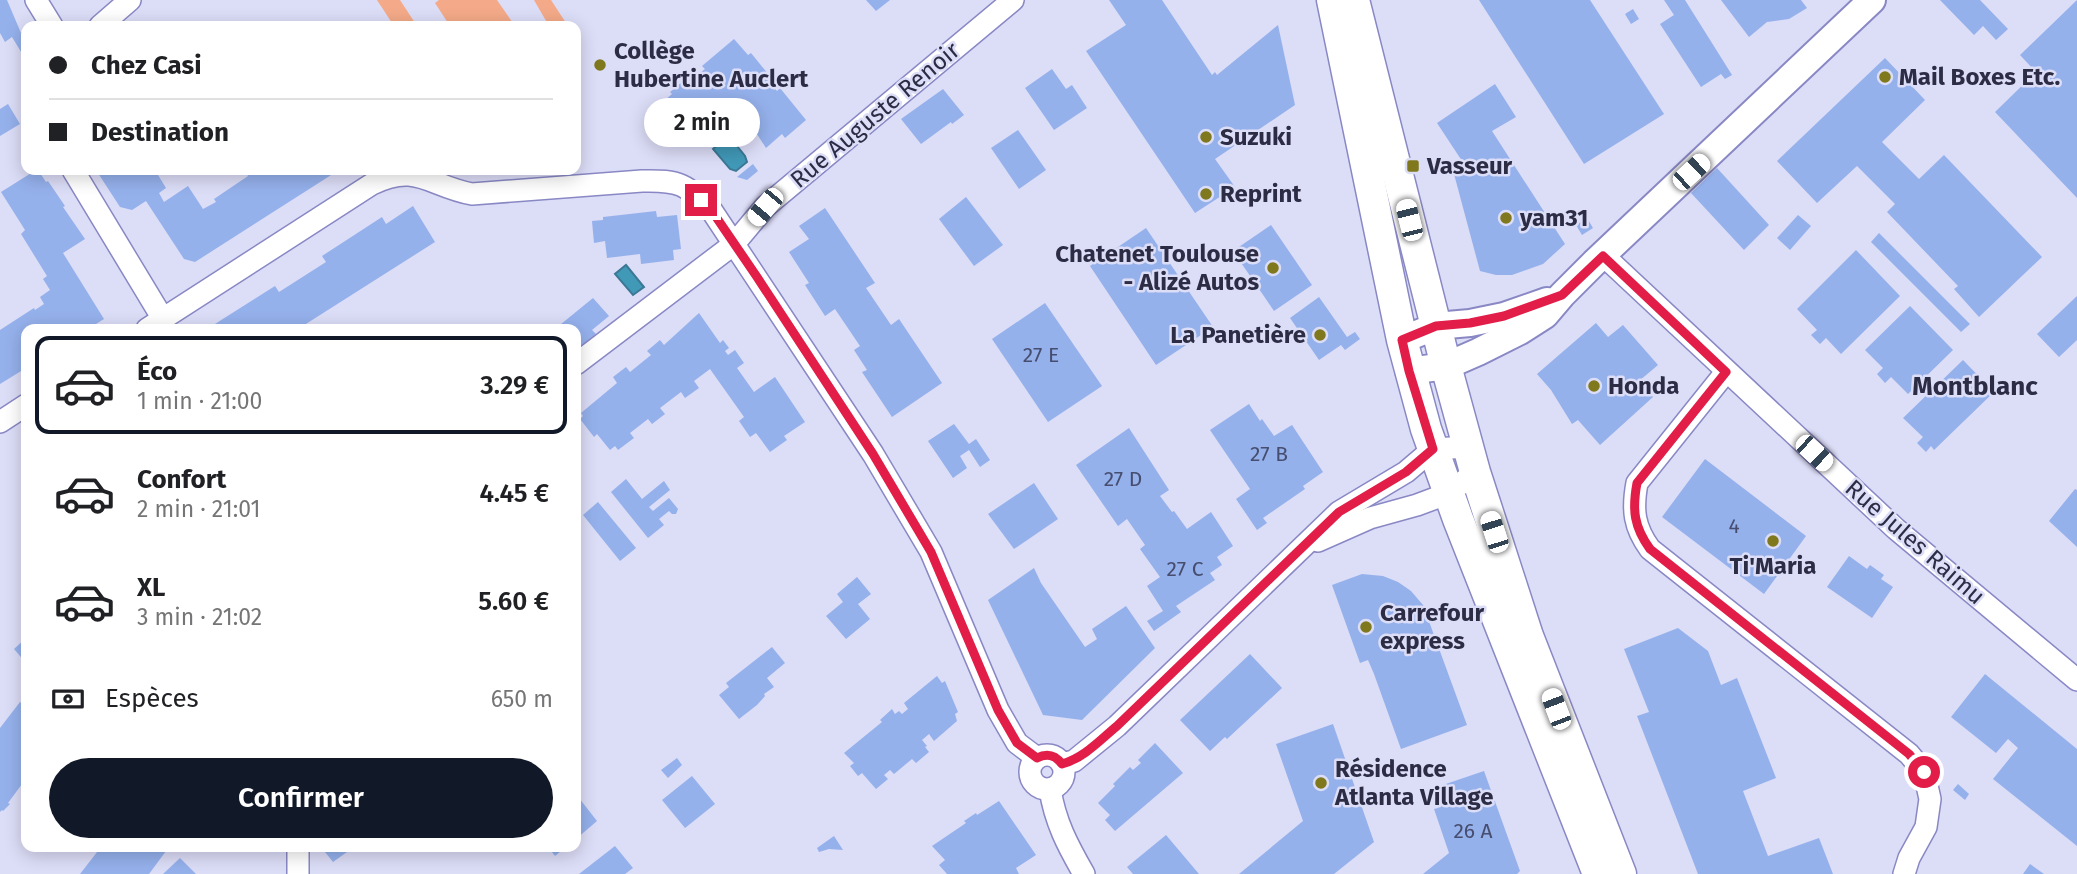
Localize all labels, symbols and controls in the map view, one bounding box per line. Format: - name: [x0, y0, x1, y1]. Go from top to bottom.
- street label: Rue Auguste Renoir: [785, 36, 966, 194]
- place label: Collège Hubertine Auclert: [614, 37, 809, 93]
- text: Chez Casi: [91, 50, 201, 81]
- marker: Collège Hubertine Auclert: [592, 57, 608, 73]
- place label: Mail Boxes Etc.: [1899, 63, 2060, 91]
- marker: Mail Boxes Etc.: [1877, 69, 1893, 85]
- callout: 2 min: [643, 99, 759, 148]
- text: 2 min: [674, 108, 730, 136]
- text: Destination: [91, 117, 229, 148]
- place label: Suzuki: [1220, 123, 1292, 151]
- marker: Suzuki: [1198, 129, 1214, 145]
- car: [1669, 150, 1714, 194]
- place label: Vasseur: [1426, 152, 1513, 180]
- marker: Vasseur: [1405, 158, 1421, 174]
- place label: Reprint: [1220, 180, 1302, 208]
- route end: [685, 184, 717, 216]
- car: [744, 184, 787, 230]
- marker: Reprint: [1198, 186, 1214, 202]
- car: [1394, 197, 1425, 243]
- place label: yam31: [1519, 204, 1588, 232]
- marker: yam31: [1498, 210, 1514, 226]
- place label: Chatenet Toulouse - Alizé Autos: [1055, 240, 1259, 296]
- marker: Chatenet Toulouse - Alizé Autos: [1265, 260, 1281, 276]
- place label: La Panetière: [1170, 321, 1306, 349]
- marker: La Panetière: [1312, 327, 1328, 343]
- house number: 27 E: [1023, 342, 1059, 368]
- icon: car: [53, 354, 116, 417]
- text: Éco: [137, 356, 177, 387]
- text: 3.29 €: [480, 370, 549, 401]
- district label: Montblanc: [1912, 371, 2038, 402]
- place label: Honda: [1608, 372, 1679, 400]
- marker: Honda: [1586, 378, 1602, 394]
- text: 1 min · 21:00: [137, 387, 262, 415]
- car: [1792, 431, 1837, 475]
- house number: 27 B: [1250, 441, 1288, 467]
- icon: car: [53, 462, 116, 525]
- text: Confort: [137, 464, 226, 495]
- house number: 27 D: [1104, 466, 1142, 492]
- street label: Rue Jules Raimu: [1840, 474, 1990, 610]
- text: 4.45 €: [479, 478, 549, 509]
- text: 2 min · 21:01: [137, 495, 260, 523]
- car: [1478, 509, 1511, 555]
- house number: 4: [1728, 513, 1740, 539]
- marker: Ti'Maria: [1765, 533, 1781, 549]
- place label: Ti'Maria: [1730, 552, 1817, 580]
- house number: 27 C: [1167, 556, 1204, 582]
- icon: car: [53, 570, 116, 633]
- text: XL: [137, 572, 165, 603]
- text: 5.60 €: [478, 586, 549, 617]
- place label: Carrefour express: [1380, 599, 1485, 655]
- text: 3 min · 21:02: [137, 603, 262, 631]
- marker: Carrefour express: [1358, 619, 1374, 635]
- icon: cash: [49, 680, 87, 718]
- text: Espèces: [105, 683, 199, 714]
- text: 650 m: [491, 685, 553, 713]
- car: [1539, 686, 1574, 732]
- place label: Résidence Atlanta Village: [1334, 755, 1493, 811]
- route start: [1908, 756, 1940, 788]
- button: Confirmer: [49, 758, 553, 838]
- marker: Résidence Atlanta Village: [1313, 775, 1329, 791]
- house number: 26 A: [1453, 818, 1493, 844]

